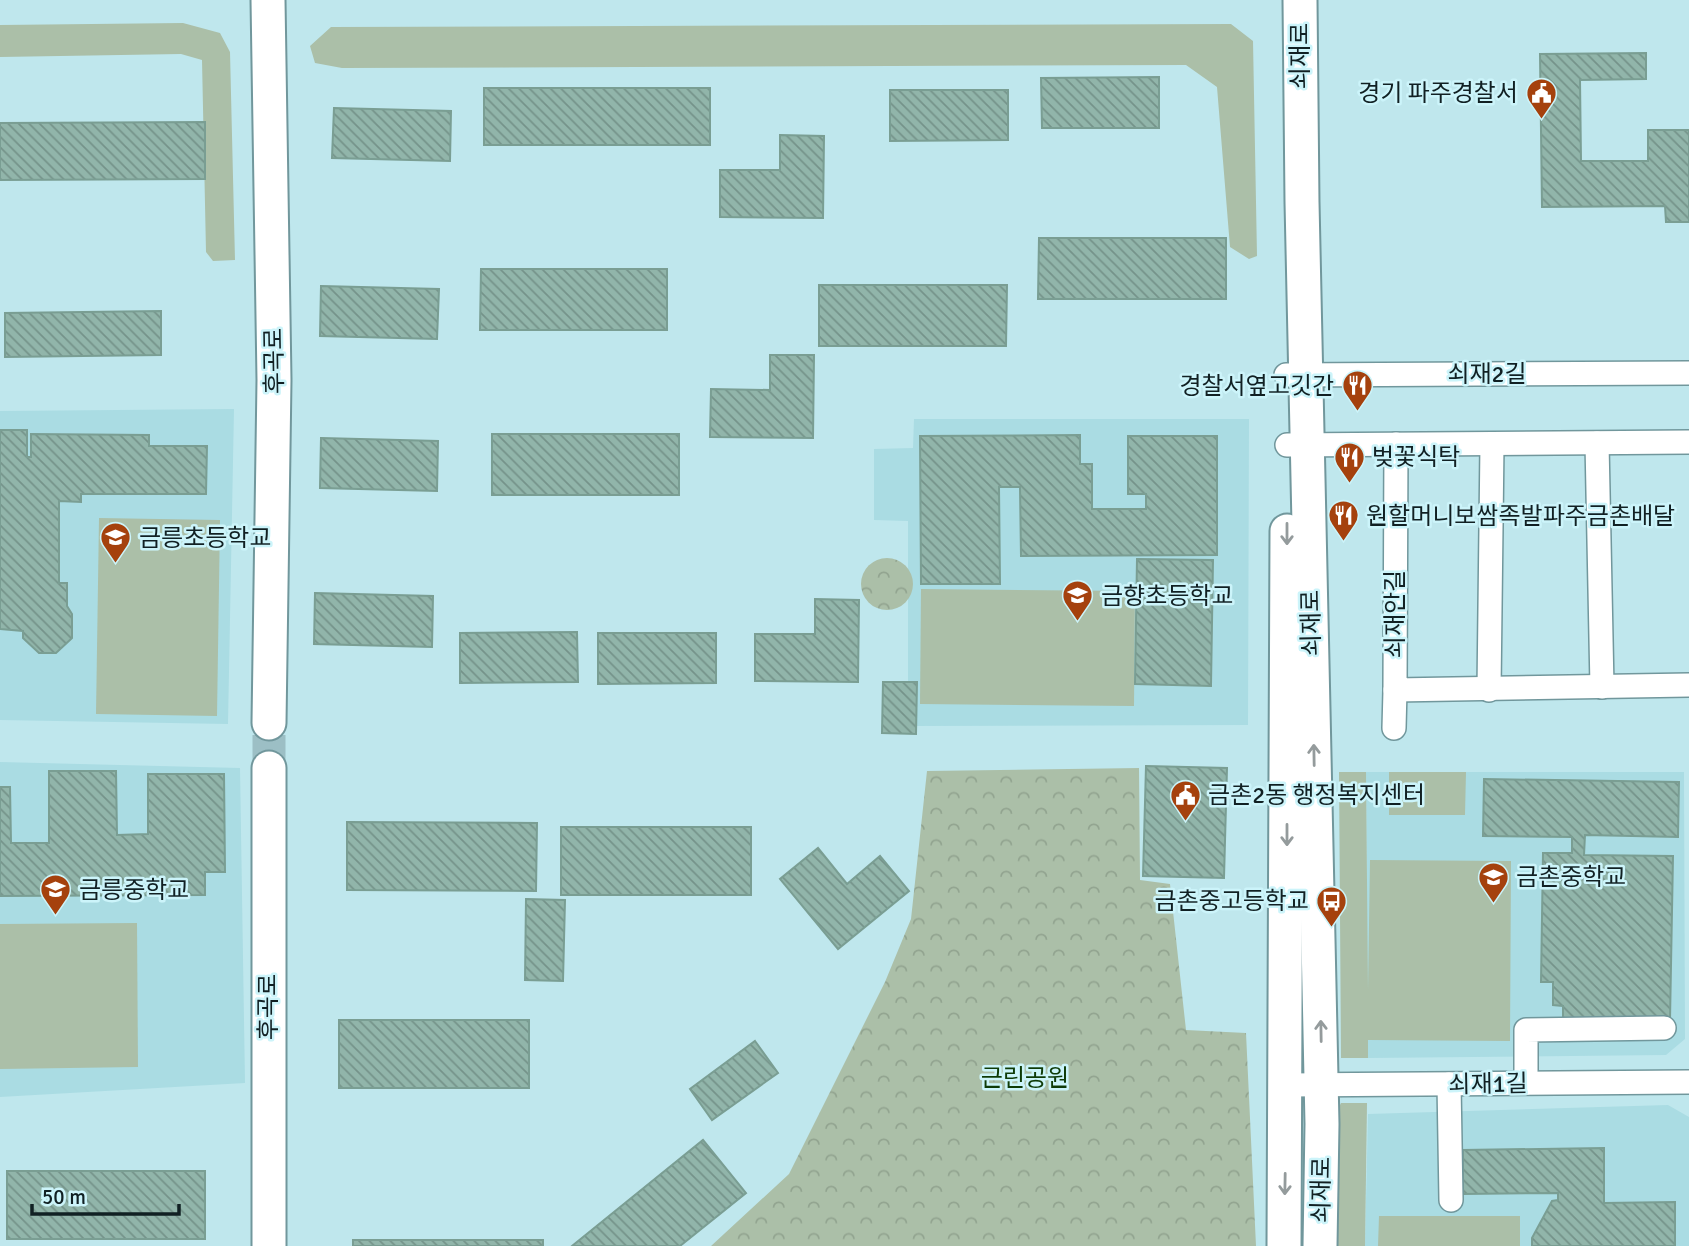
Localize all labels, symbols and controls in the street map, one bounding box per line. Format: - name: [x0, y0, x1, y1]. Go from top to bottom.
- street label: 쇠재로: [1285, 23, 1315, 89]
- public building icon: 경기 파주경찰서: [1524, 76, 1558, 120]
- place label: 경기 파주경찰서: [1358, 78, 1518, 108]
- street label: 후곡로: [258, 328, 290, 394]
- street label: 쇠재2길: [1447, 359, 1527, 389]
- restaurant icon: 경찰서옆고깃간: [1340, 369, 1374, 413]
- place label: 경찰서옆고깃간: [1179, 371, 1334, 401]
- restaurant icon: 벚꽃식탁: [1332, 440, 1366, 484]
- place label: 벚꽃식탁: [1372, 442, 1460, 472]
- restaurant icon: 원할머니보쌈족발파주금촌배달: [1326, 499, 1360, 543]
- place label: 원할머니보쌈족발파주금촌배달: [1366, 501, 1675, 531]
- school or university icon: 금릉초등학교: [99, 521, 133, 565]
- one-way arrow: [1280, 522, 1294, 545]
- place label: 금릉초등학교: [139, 523, 271, 553]
- street label: 쇠재안길: [1380, 570, 1410, 658]
- school or university icon: 금향초등학교: [1061, 579, 1095, 623]
- place label: 금향초등학교: [1101, 581, 1233, 611]
- street label: 쇠재로: [1295, 590, 1327, 656]
- one-way arrow: [1308, 744, 1321, 767]
- public building icon: 금촌2동 행정복지센터: [1168, 778, 1202, 822]
- place label: 금촌2동 행정복지센터: [1208, 780, 1425, 810]
- one-way arrow: [1280, 823, 1294, 846]
- school or university icon: 금촌중학교: [1476, 860, 1510, 904]
- place label: 금촌중학교: [1516, 862, 1626, 892]
- school or university icon: 금릉중학교: [39, 873, 73, 917]
- place label: 금릉중학교: [79, 875, 189, 905]
- bus stop icon: 금촌중고등학교: [1315, 884, 1349, 928]
- place label: 금촌중고등학교: [1154, 886, 1309, 916]
- street label: 후곡로: [253, 974, 283, 1040]
- one-way arrow: [1314, 1020, 1327, 1043]
- park label: 근린공원: [981, 1063, 1069, 1093]
- street label: 쇠재1길: [1448, 1068, 1528, 1100]
- street label: 쇠재로: [1305, 1157, 1337, 1223]
- scale bar: [32, 1172, 178, 1216]
- one-way arrow: [1279, 1172, 1292, 1195]
- text: 50 m: [42, 1184, 86, 1210]

